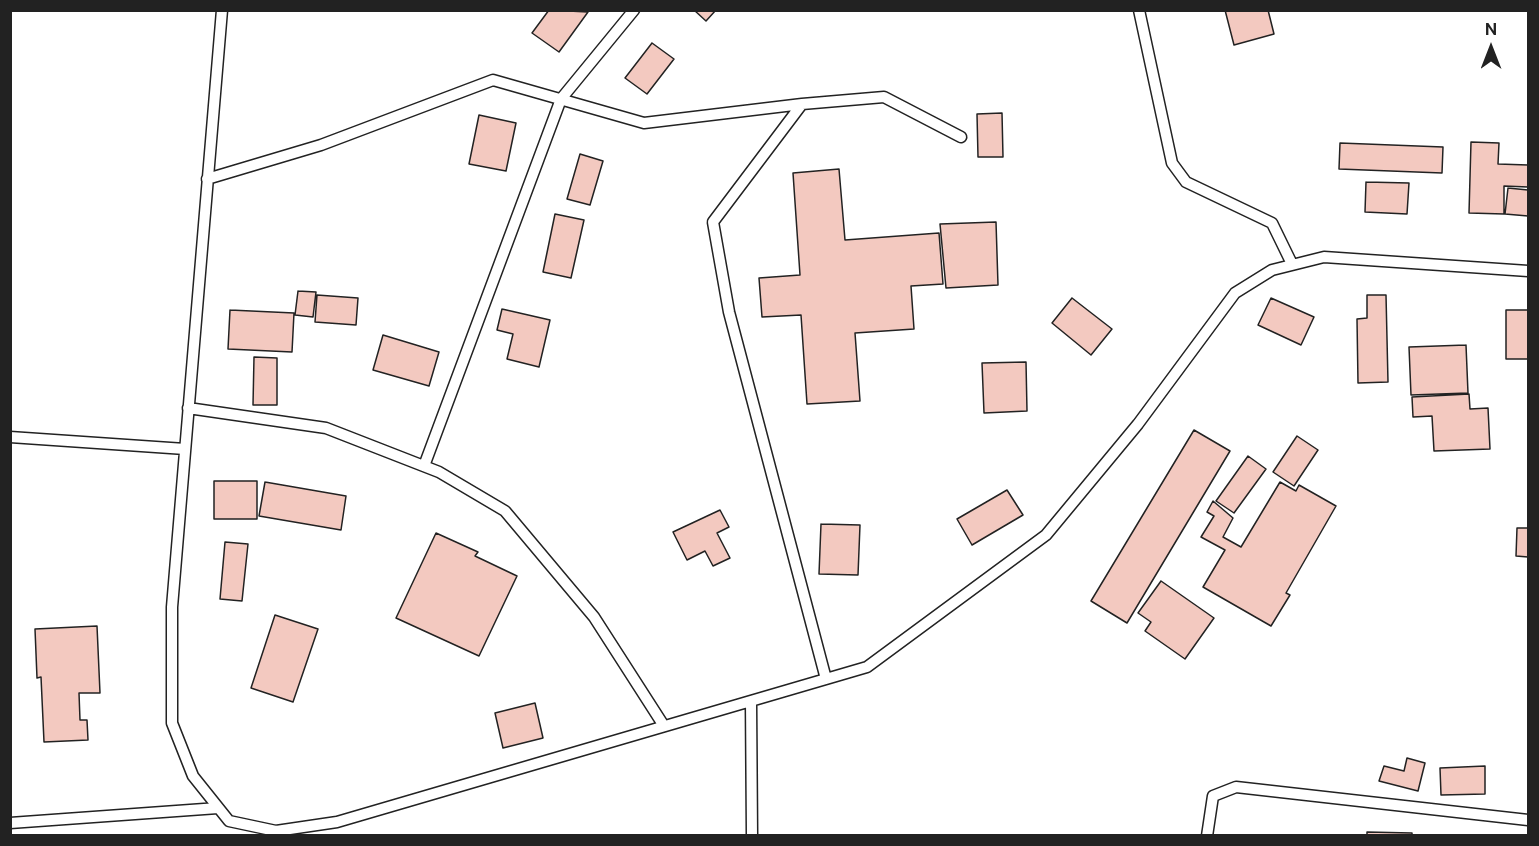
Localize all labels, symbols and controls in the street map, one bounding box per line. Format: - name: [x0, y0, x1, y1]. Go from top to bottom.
- north arrow: [1461, 18, 1521, 78]
- text: N: [1485, 20, 1497, 39]

